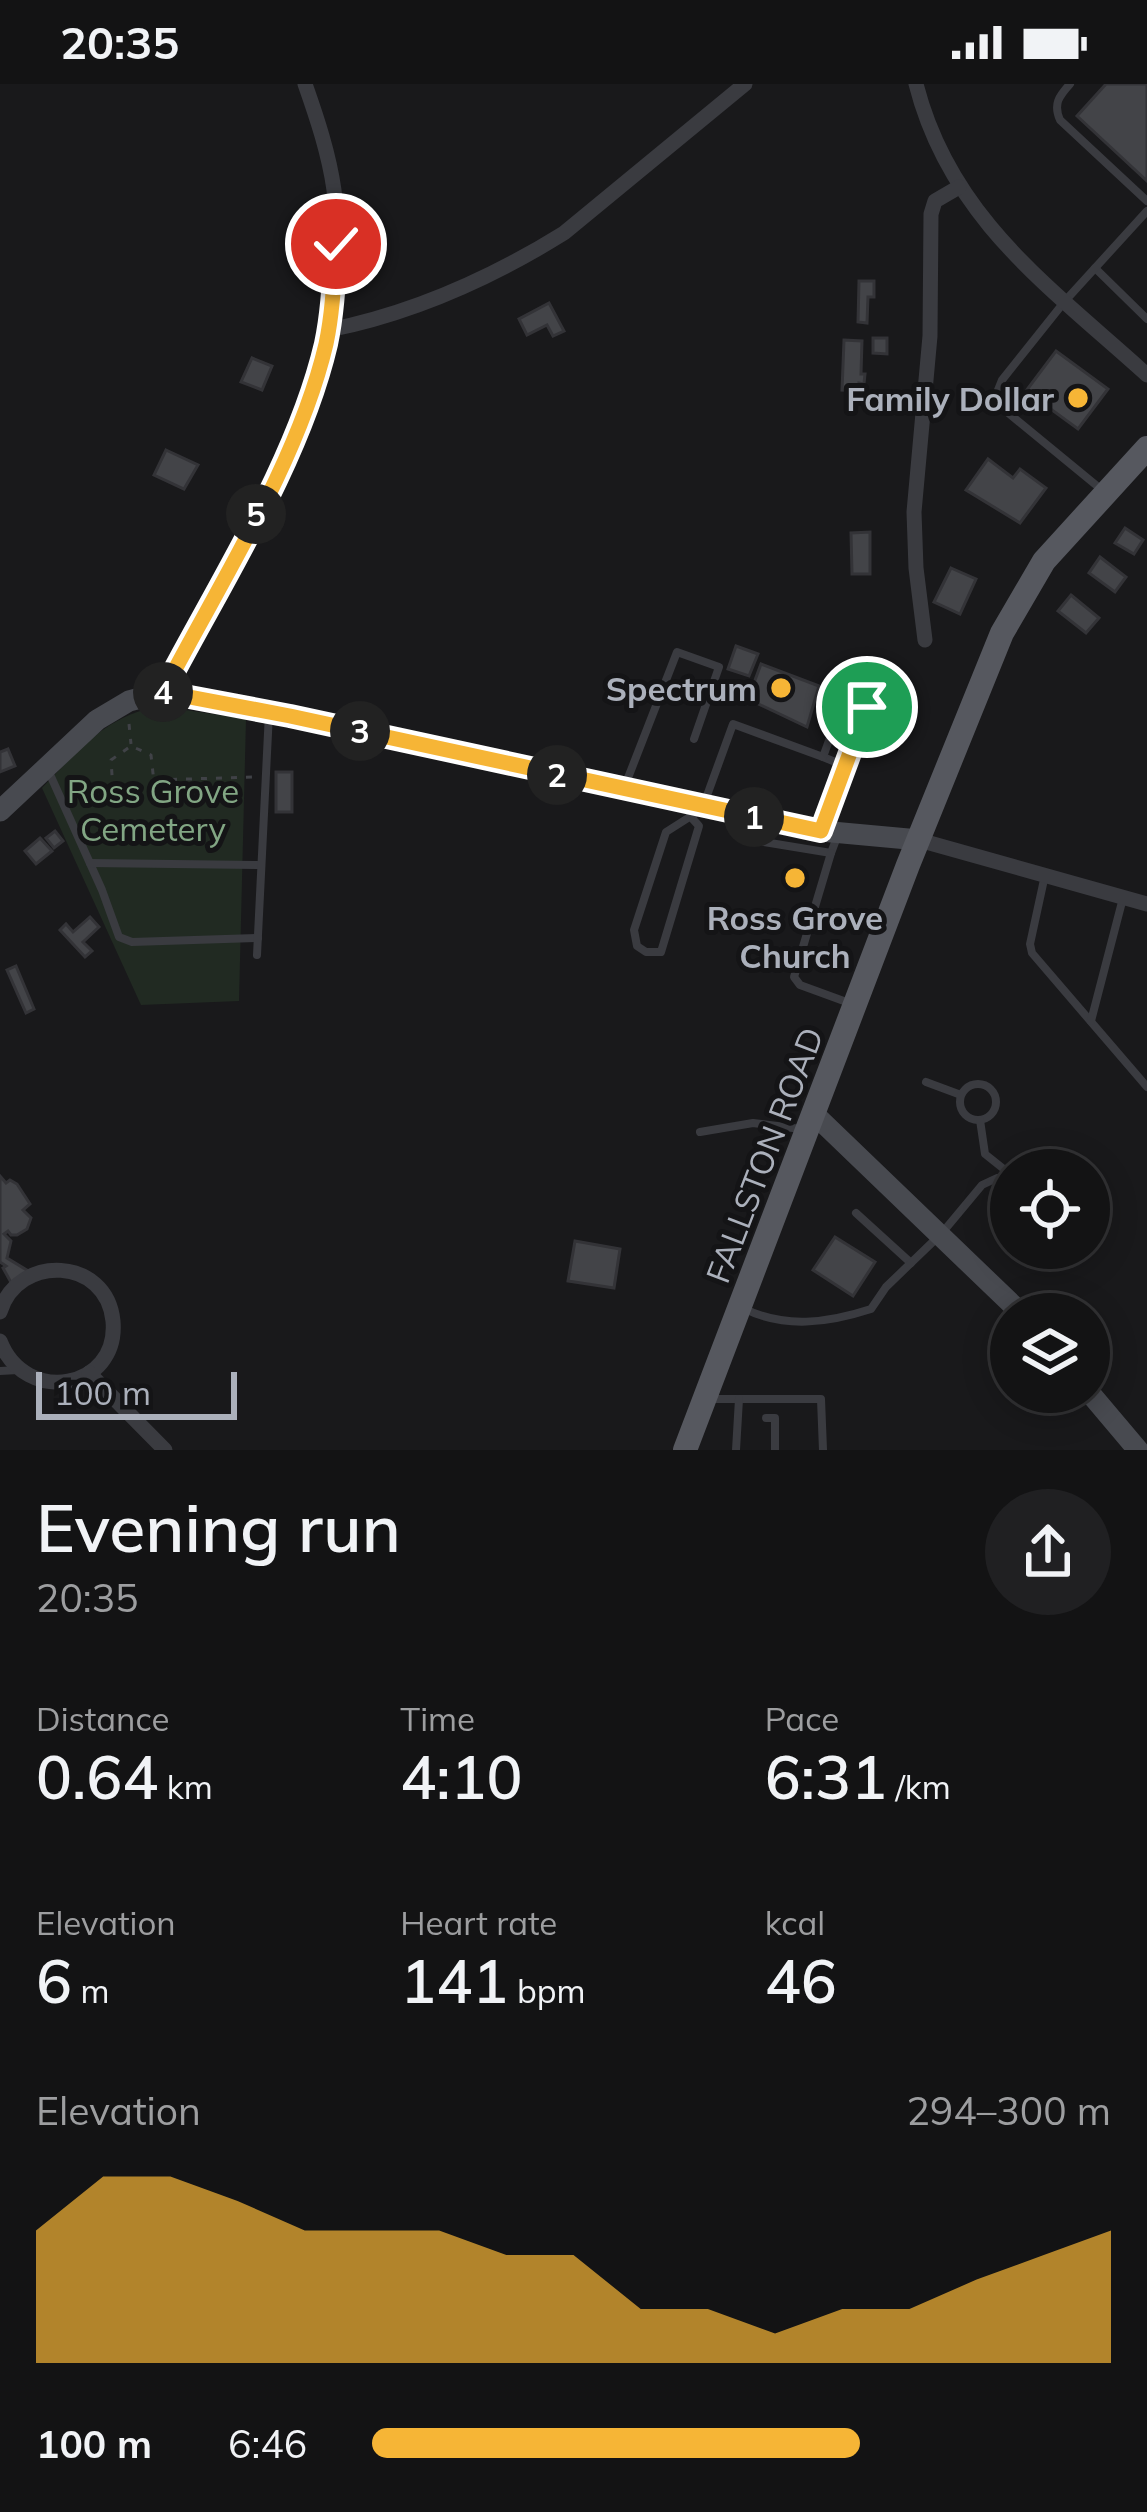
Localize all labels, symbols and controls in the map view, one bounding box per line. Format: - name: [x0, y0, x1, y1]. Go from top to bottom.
- text: 20:35: [60, 14, 179, 70]
- pin: [285, 193, 387, 295]
- icon: check: [303, 211, 369, 277]
- place label: Family Dollar: [846, 378, 1054, 419]
- marker: Family Dollar: [1065, 385, 1091, 411]
- pin: 5: [226, 484, 286, 544]
- text: 5: [246, 493, 266, 534]
- pin: [816, 656, 918, 758]
- pin: 4: [133, 662, 193, 722]
- place label: Spectrum: [606, 668, 757, 709]
- text: 4: [153, 671, 173, 712]
- icon: arrive: [834, 674, 900, 740]
- marker: Spectrum: [768, 675, 794, 701]
- pin: 3: [330, 701, 390, 761]
- text: 3: [350, 710, 370, 751]
- pin: 2: [527, 745, 587, 805]
- text: 2: [547, 754, 567, 795]
- park label: Ross Grove Cemetery: [67, 770, 239, 849]
- pin: 1: [724, 787, 784, 847]
- text: 1: [744, 796, 764, 837]
- marker: Ross Grove Church: [782, 865, 808, 891]
- place label: Ross Grove Church: [707, 897, 883, 976]
- street label: FALLSTON ROAD: [696, 1022, 832, 1288]
- map controls: [990, 1149, 1110, 1413]
- button: locate: [990, 1149, 1110, 1269]
- button: layers: [990, 1293, 1110, 1413]
- scale bar: [36, 1366, 237, 1419]
- text: 100 m: [54, 1372, 151, 1413]
- text: Evening run: [36, 1486, 401, 1569]
- button: share: [985, 1489, 1111, 1615]
- text: 20:35: [36, 1573, 139, 1622]
- text: Distance: [36, 1698, 169, 1739]
- text: Time: [400, 1698, 475, 1739]
- text: Pace: [765, 1698, 839, 1739]
- text: 0.64: [36, 1739, 158, 1814]
- text: 4:10: [400, 1739, 523, 1814]
- text: 6:31: [765, 1739, 887, 1814]
- text: km: [158, 1766, 213, 1807]
- text: /km: [887, 1766, 951, 1807]
- text: Elevation: [36, 1902, 176, 1943]
- text: Heart rate: [400, 1902, 557, 1943]
- text: kcal: [765, 1902, 825, 1943]
- text: 6: [36, 1943, 72, 2018]
- text: 141: [400, 1943, 508, 2018]
- text: 46: [765, 1943, 837, 2018]
- text: m: [72, 1970, 110, 2011]
- text: bpm: [508, 1970, 586, 2011]
- text: Elevation: [36, 2086, 201, 2135]
- text: 294–300 m: [906, 2086, 1111, 2135]
- text: 100 m: [36, 2419, 152, 2468]
- text: 6:46: [228, 2419, 307, 2468]

